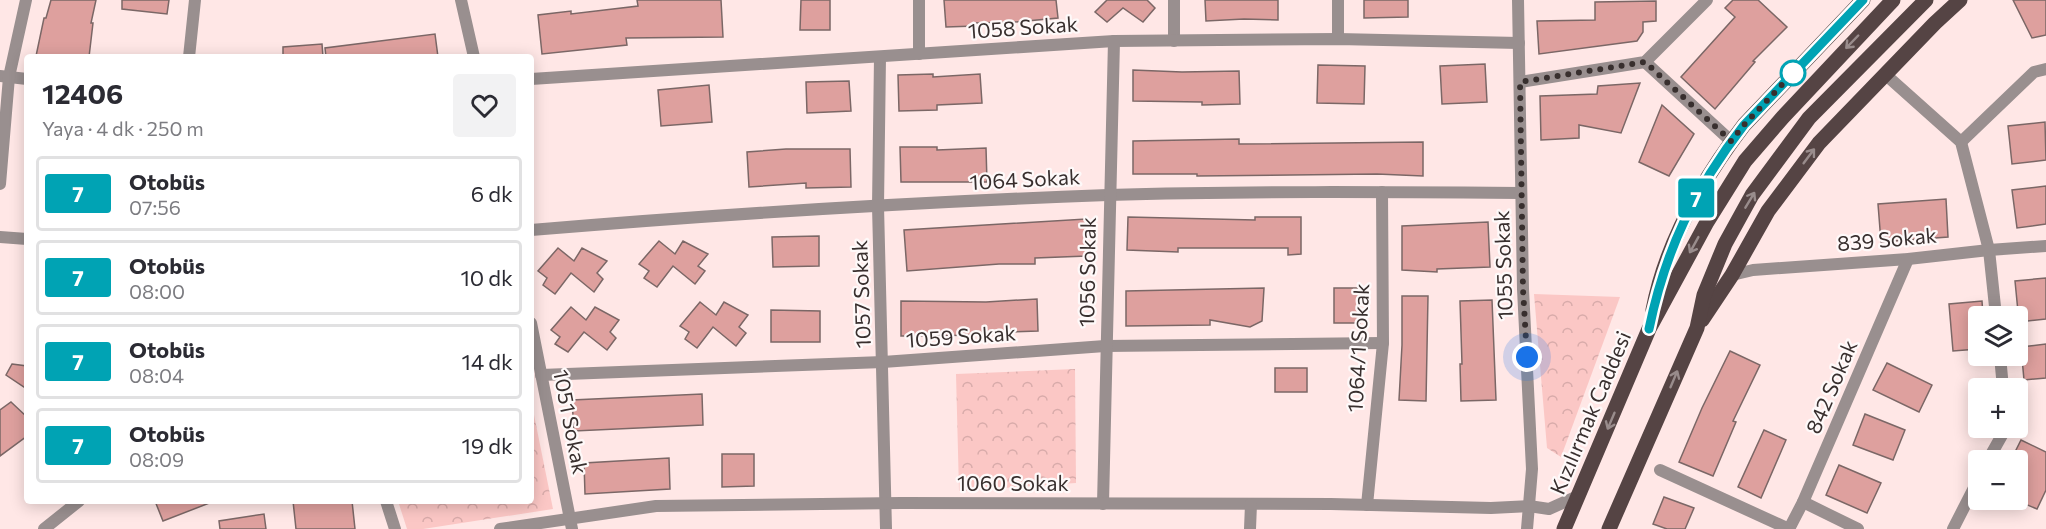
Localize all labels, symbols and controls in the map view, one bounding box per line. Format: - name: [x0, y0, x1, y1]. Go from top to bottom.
- street label: 1058 Sokak: [967, 10, 1079, 43]
- one-way arrow: [1845, 35, 1860, 50]
- unlabelled marker: [1780, 60, 1806, 86]
- button: heart: [453, 74, 516, 137]
- text: 12406: [42, 76, 123, 110]
- text: Yaya · 4 dk · 250 m: [42, 116, 204, 140]
- one-way arrow: [1802, 148, 1815, 164]
- street label: 1064 Sokak: [969, 163, 1081, 194]
- text: Otobüs: [129, 168, 205, 195]
- line badge: 7: [1676, 178, 1716, 218]
- text: 6 dk: [471, 180, 513, 207]
- text: 7: [72, 181, 84, 206]
- text: 7: [1690, 186, 1702, 211]
- one-way arrow: [1744, 192, 1756, 209]
- text: 07:56: [129, 195, 181, 219]
- street label: 1055 Sokak: [1488, 210, 1517, 320]
- street label: 1056 Sokak: [1073, 217, 1100, 327]
- street label: 839 Sokak: [1836, 222, 1938, 255]
- one-way arrow: [1688, 235, 1699, 253]
- street label: 1057 Sokak: [846, 239, 875, 349]
- text: Otobüs: [129, 252, 205, 279]
- text: 10 dk: [460, 264, 513, 291]
- text: 7: [72, 265, 84, 290]
- text: 08:00: [129, 279, 185, 303]
- street label: 1064/1 Sokak: [1342, 283, 1373, 413]
- map controls: [1968, 306, 2028, 510]
- button: layers: [1968, 306, 2028, 366]
- street label: 1059 Sokak: [905, 319, 1017, 352]
- street label: Kızılırmak Caddesi: [1544, 327, 1635, 498]
- text: Otobüs: [129, 336, 205, 363]
- street label: 842 Sokak: [1800, 336, 1862, 437]
- your location: [1512, 342, 1542, 372]
- text: 14 dk: [462, 348, 513, 375]
- text: 7: [72, 349, 84, 374]
- text: 08:04: [129, 363, 184, 387]
- street label: 1051 Sokak: [549, 367, 594, 476]
- one-way arrow: [1670, 370, 1681, 388]
- button: +: [1968, 378, 2028, 438]
- one-way arrow: [1604, 411, 1616, 429]
- text: Otobüs: [129, 420, 205, 447]
- text: 19 dk: [461, 432, 513, 459]
- text: 7: [72, 433, 84, 458]
- text: 08:09: [129, 447, 184, 471]
- button: −: [1968, 450, 2028, 510]
- street label: 1060 Sokak: [957, 470, 1069, 495]

